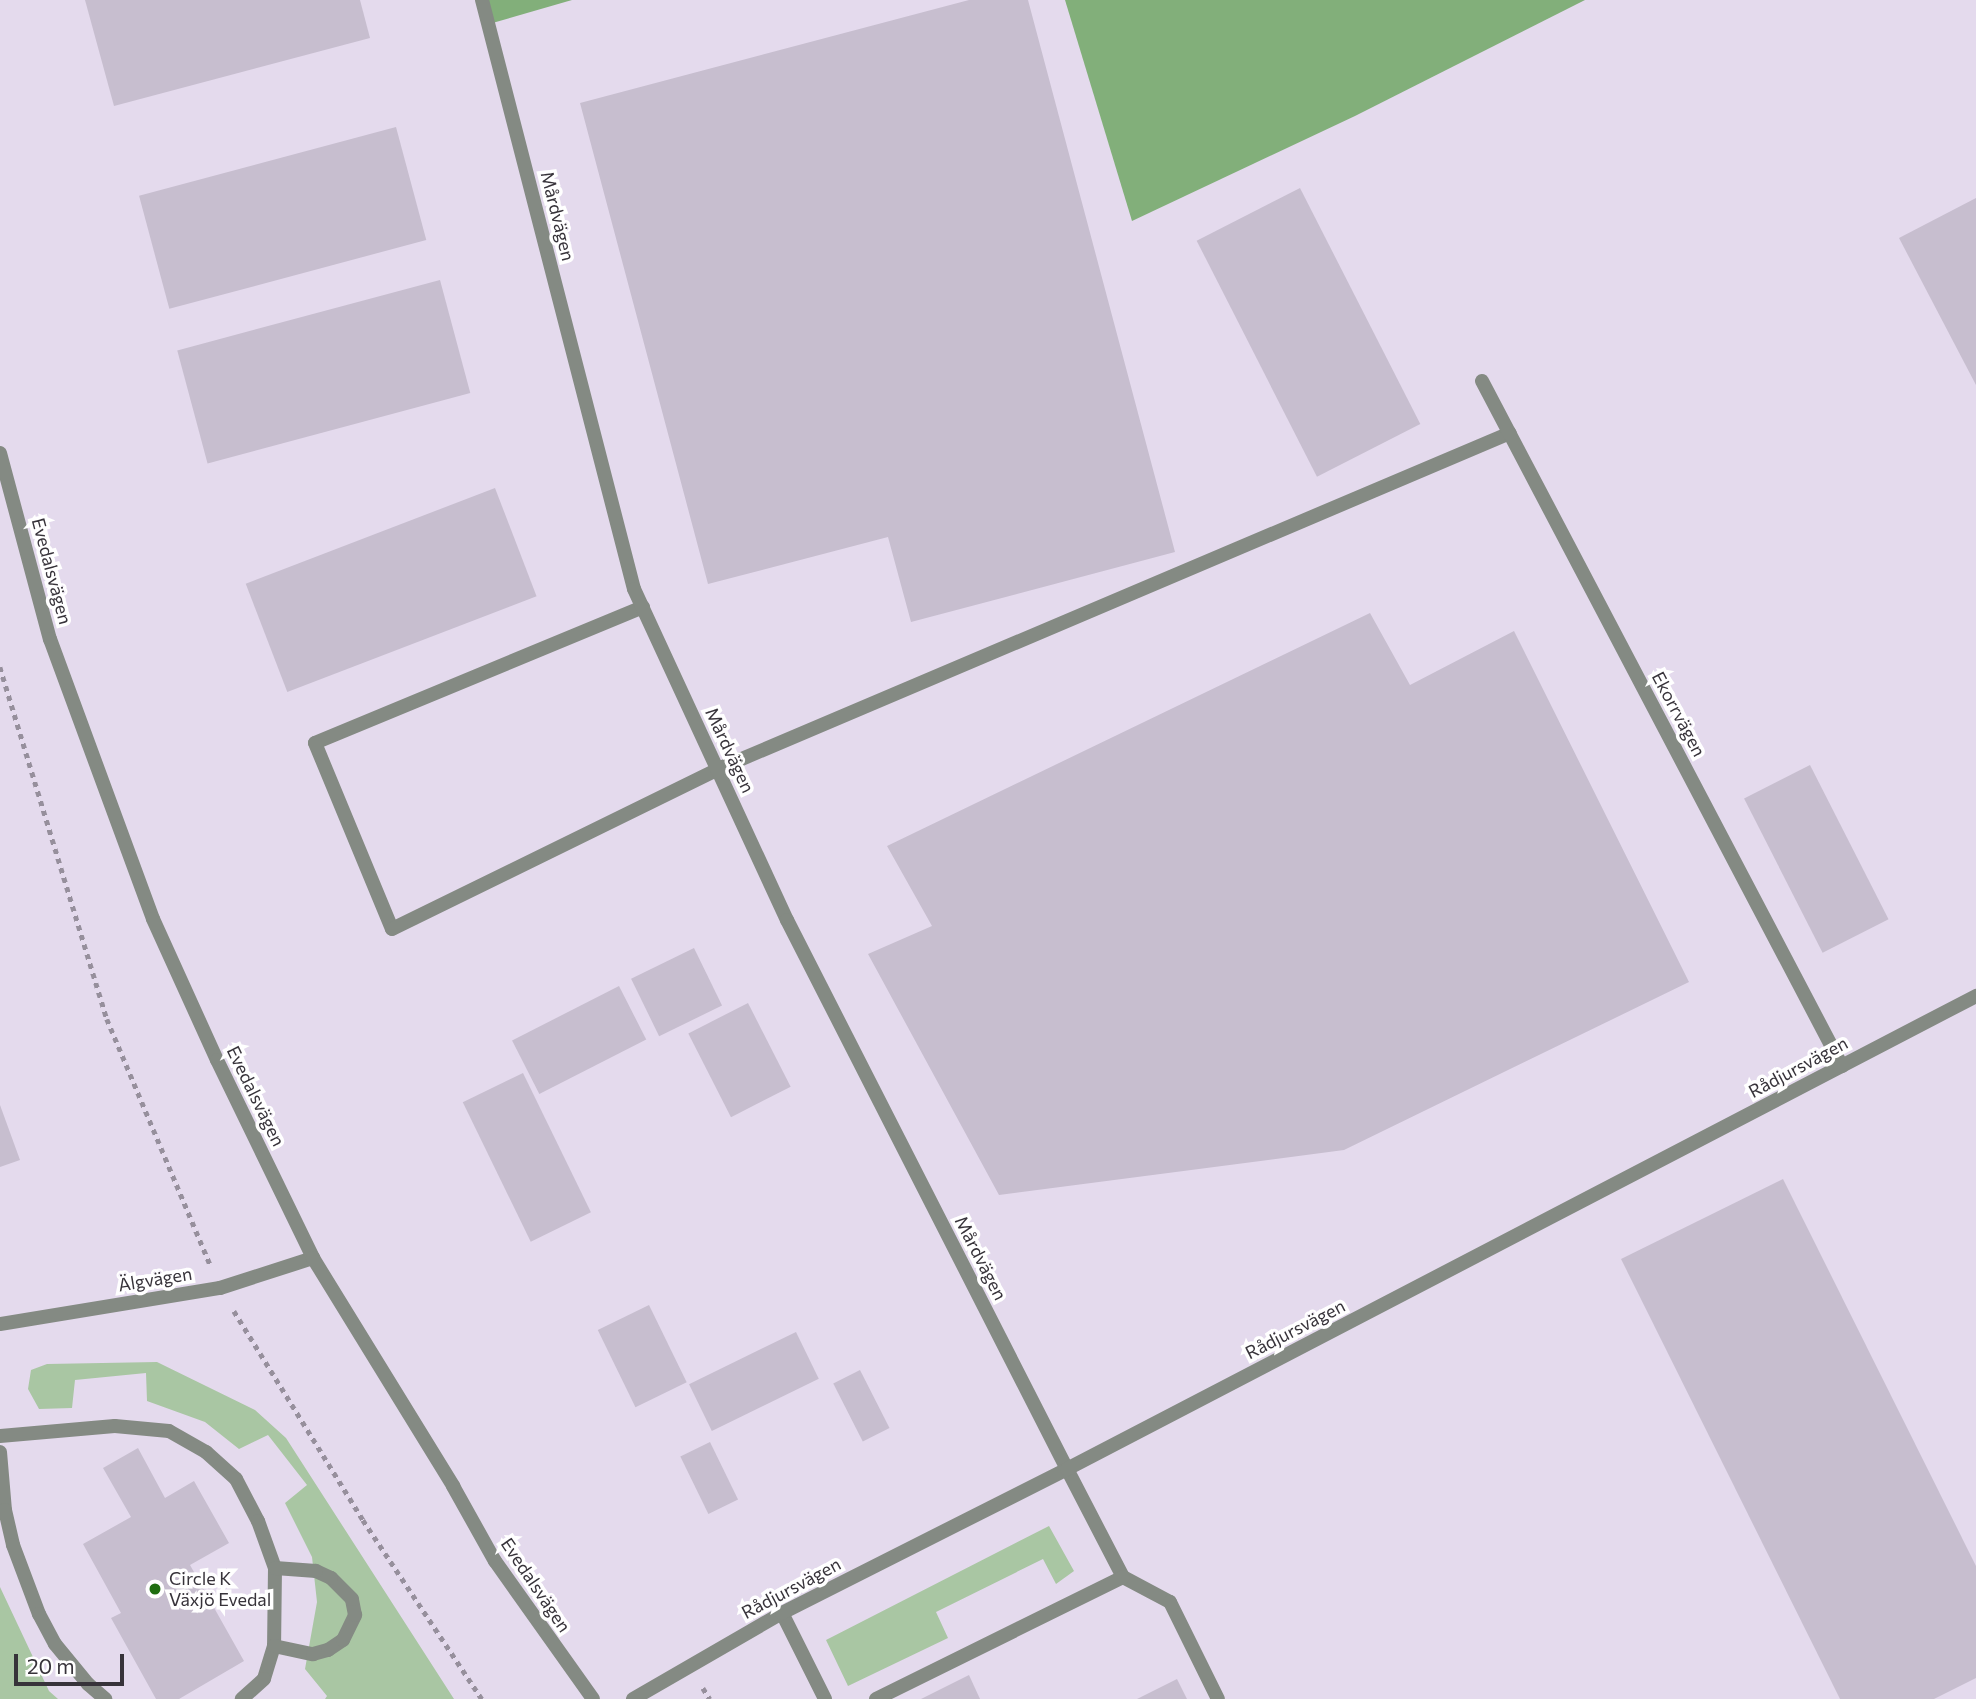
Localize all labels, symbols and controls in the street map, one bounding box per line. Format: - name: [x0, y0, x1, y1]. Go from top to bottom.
- street label: Mårdvägen: [536, 169, 580, 263]
- street label: Evedalsvägen: [27, 516, 77, 626]
- street label: Ekorrvägen: [1648, 668, 1710, 760]
- street label: Mårdvägen: [701, 704, 759, 796]
- street label: Rådjursvägen: [1745, 1032, 1851, 1102]
- street label: Evedalsvägen: [222, 1042, 290, 1150]
- street label: Mårdvägen: [951, 1212, 1011, 1304]
- street label: Älgvägen: [117, 1263, 193, 1295]
- street label: Rådjursvägen: [1242, 1295, 1348, 1363]
- street label: Evedalsvägen: [497, 1534, 575, 1636]
- street label: Rådjursvägen: [738, 1553, 844, 1623]
- place label: Circle K Växjö Evedal: [169, 1568, 271, 1610]
- marker: Circle K Växjö Evedal: [147, 1581, 163, 1597]
- scale bar: [18, 1640, 128, 1684]
- text: 20 m: [27, 1653, 75, 1678]

